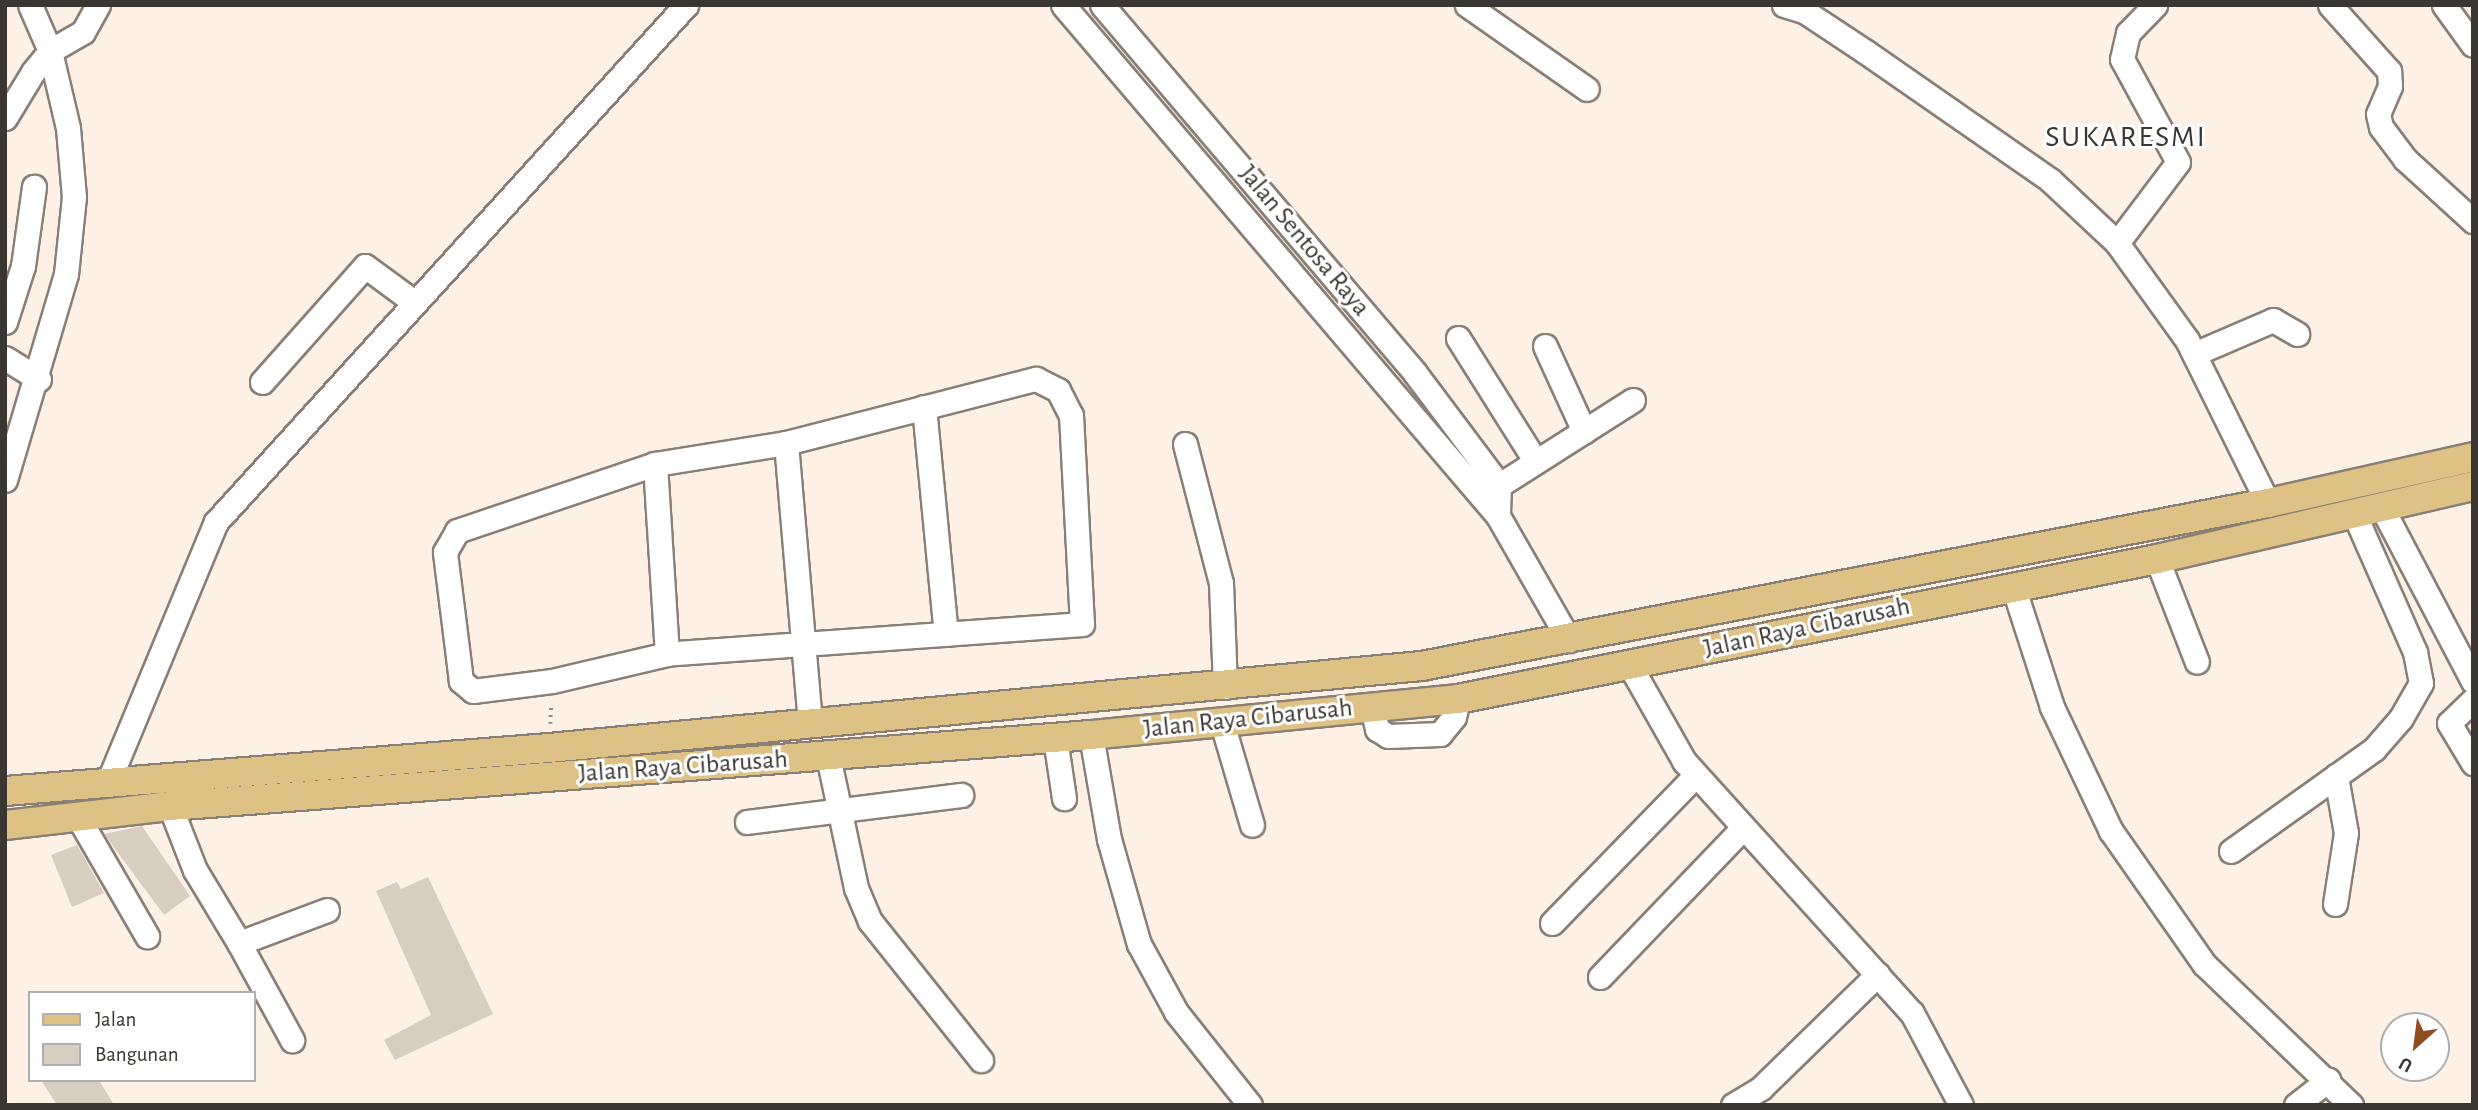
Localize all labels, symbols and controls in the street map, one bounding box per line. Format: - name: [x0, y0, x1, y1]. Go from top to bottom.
- district label: SUKARESMI: [2046, 119, 2206, 155]
- street label: Jalan Sentosa Raya: [1232, 159, 1376, 323]
- street label: Jalan Raya Cibarusah: [1701, 591, 1913, 665]
- street label: Jalan Raya Cibarusah: [1142, 693, 1354, 745]
- street label: Jalan Raya Cibarusah: [577, 744, 789, 790]
- legend: [28, 991, 256, 1082]
- text: Jalan: [95, 1009, 136, 1030]
- north arrow: [2380, 1012, 2450, 1082]
- text: Bangunan: [95, 1044, 179, 1065]
- text: U: [2396, 1053, 2416, 1075]

